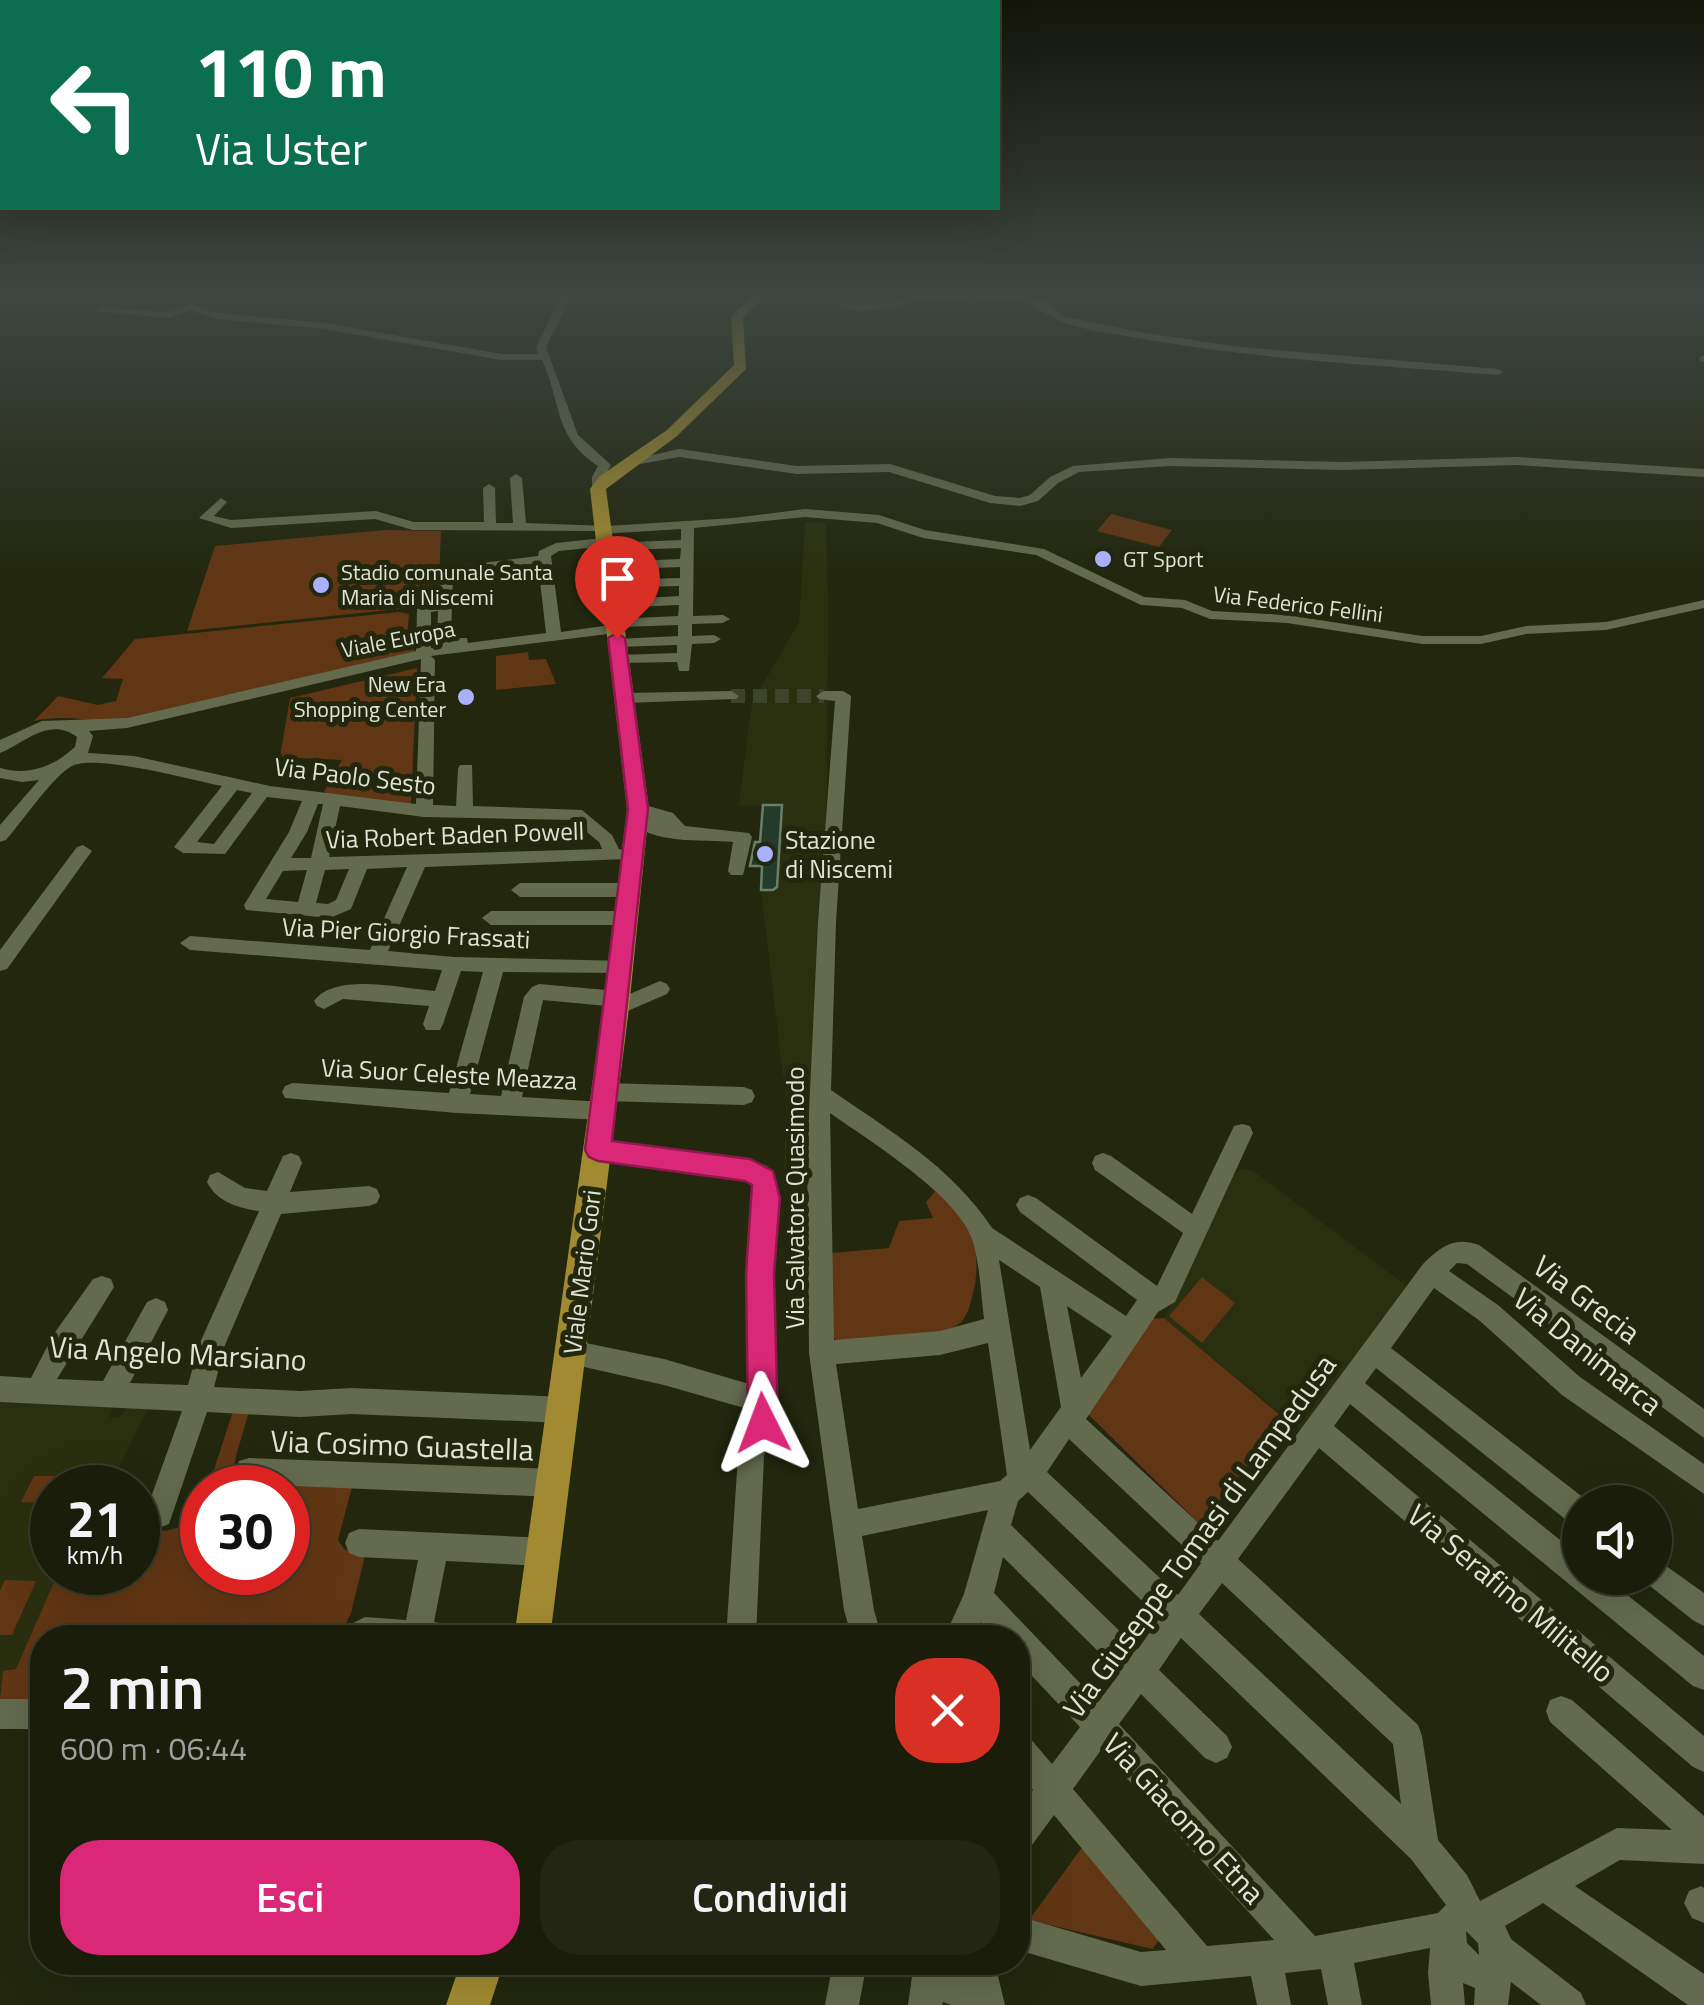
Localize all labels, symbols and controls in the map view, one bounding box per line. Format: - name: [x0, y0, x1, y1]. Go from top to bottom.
- text: 110 m: [195, 18, 387, 124]
- icon: left: [30, 40, 160, 170]
- text: Via Uster: [195, 114, 367, 182]
- pin: [575, 536, 660, 639]
- place label: GT Sport: [1123, 542, 1204, 576]
- marker: GT Sport: [1092, 548, 1114, 570]
- icon: arrive: [590, 551, 645, 606]
- place label: Stadio comunale Santa Maria di Niscemi: [341, 555, 553, 614]
- marker: Stadio comunale Santa Maria di Niscemi: [310, 574, 332, 596]
- street label: Via Federico Fellini: [1211, 577, 1385, 631]
- street label: Viale Europa: [338, 611, 458, 667]
- place label: New Era Shopping Center: [294, 667, 446, 726]
- marker: New Era Shopping Center: [455, 686, 477, 708]
- street label: Via Paolo Sesto: [272, 747, 438, 805]
- street label: Via Robert Baden Powell: [325, 811, 585, 859]
- place label: Stazione di Niscemi: [785, 821, 893, 888]
- marker: Stazione di Niscemi: [754, 843, 776, 865]
- street label: Via Pier Giorgio Frassati: [281, 908, 531, 958]
- street label: Via Suor Celeste Meazza: [320, 1048, 579, 1100]
- street label: Via Salvatore Quasimodo: [776, 1067, 814, 1329]
- street label: Viale Mario Gori: [553, 1188, 611, 1356]
- street label: Via Grecia: [1524, 1243, 1650, 1355]
- street label: Via Danimarca: [1503, 1276, 1673, 1426]
- street label: Via Angelo Marsiano: [48, 1323, 308, 1383]
- street label: Via Giuseppe Tomasi di Lampedusa: [1051, 1344, 1347, 1728]
- position arrow: [711, 1371, 815, 1475]
- street label: Via Cosimo Guastella: [270, 1417, 534, 1473]
- speed limit sign: 30: [180, 1465, 310, 1595]
- text: 21: [67, 1480, 123, 1556]
- map controls: [1562, 1485, 1672, 1595]
- button: sound: [1562, 1485, 1672, 1595]
- street label: Via Serafino Militello: [1397, 1492, 1625, 1694]
- text: km/h: [67, 1536, 123, 1574]
- text: 2 min: [60, 1641, 204, 1732]
- button: close: [895, 1658, 1000, 1763]
- street label: Via Giacomo Etna: [1092, 1722, 1276, 1914]
- text: 600 m · 06:44: [60, 1724, 247, 1772]
- button: Esci: [60, 1840, 520, 1955]
- button: Condividi: [540, 1840, 1000, 1955]

